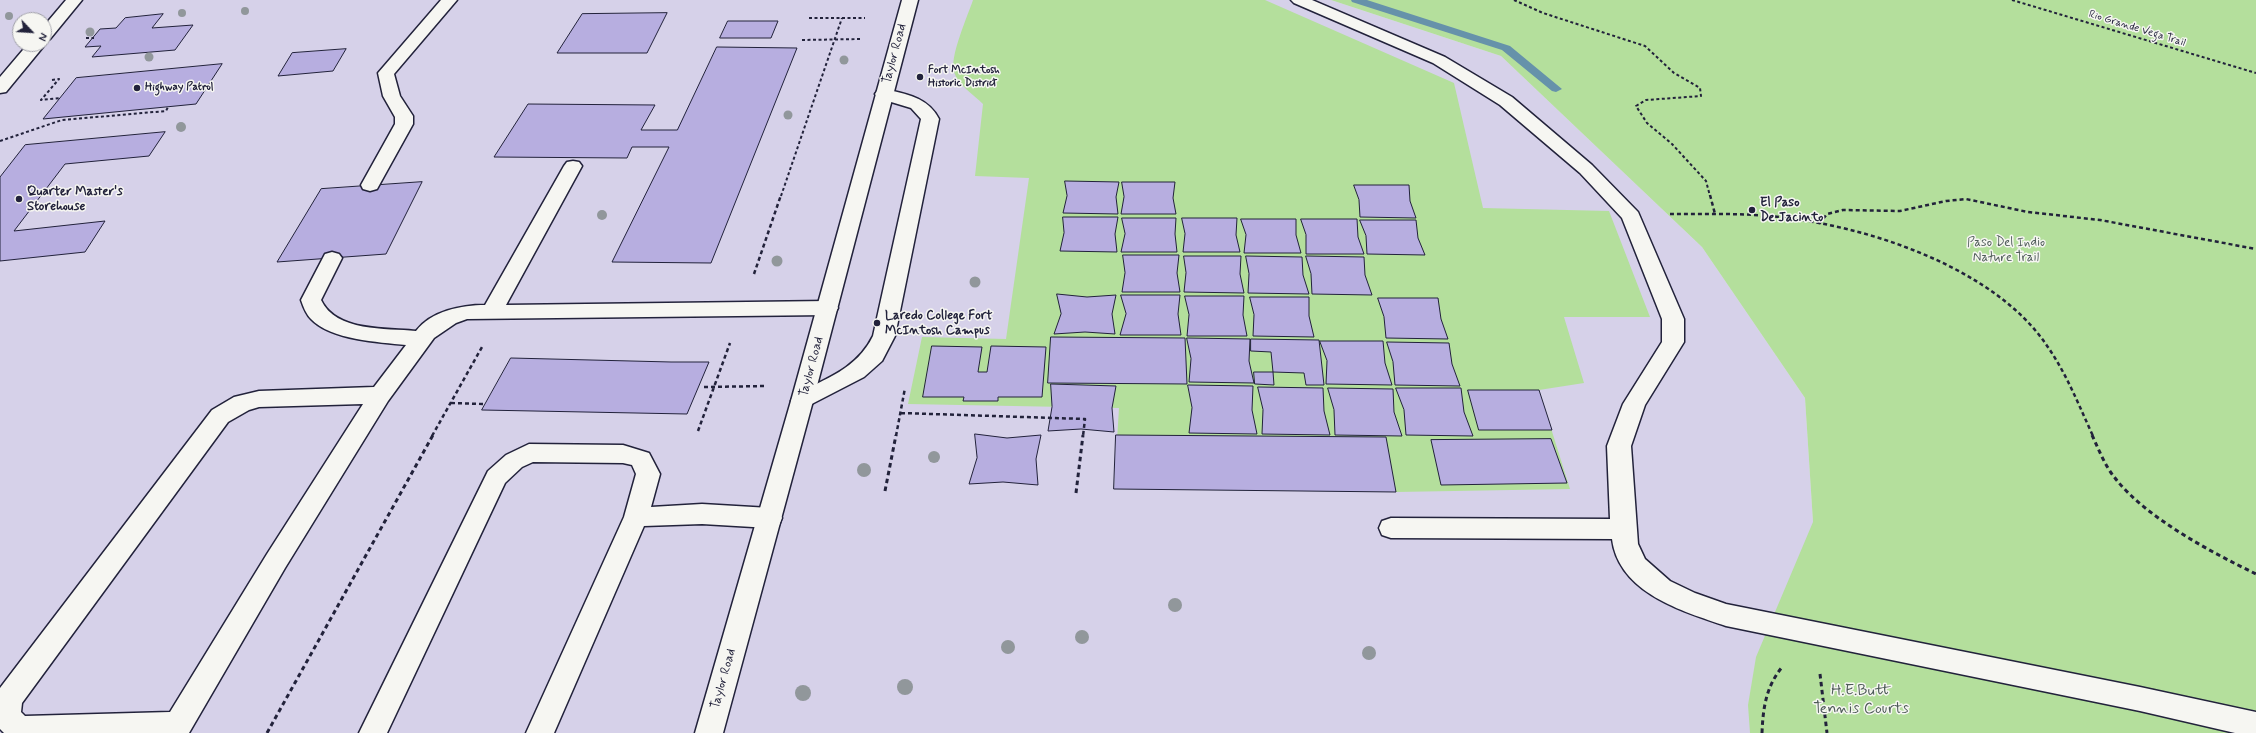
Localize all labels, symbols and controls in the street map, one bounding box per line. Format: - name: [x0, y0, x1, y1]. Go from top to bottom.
- street label: Rio Grande Vega Trail: [2087, 8, 2187, 50]
- north arrow: [12, 12, 52, 52]
- street label: Taylor Road: [879, 22, 911, 86]
- text: N: [34, 30, 50, 43]
- place label: Fort McIntosh Historic District: [928, 64, 1000, 90]
- marker: Fort McIntosh Historic District: [915, 72, 925, 82]
- place label: Highway Patrol: [145, 81, 213, 95]
- marker: Highway Patrol: [132, 83, 142, 93]
- place label: Quarter Master's Storehouse: [27, 184, 123, 215]
- marker: Quarter Master's Storehouse: [14, 194, 24, 204]
- place label: El Paso De Jacinto: [1760, 195, 1823, 226]
- marker: El Paso De Jacinto: [1747, 205, 1757, 215]
- park label: Paso Del Indio Nature Trail: [1967, 235, 2045, 266]
- place label: Laredo College Fort McIntosh Campus: [885, 308, 992, 339]
- marker: Laredo College Fort McIntosh Campus: [872, 318, 882, 328]
- street label: Taylor Road: [796, 335, 828, 399]
- street label: Taylor Road: [708, 647, 740, 711]
- park label: H.E.Butt Tennis Courts: [1813, 682, 1909, 720]

